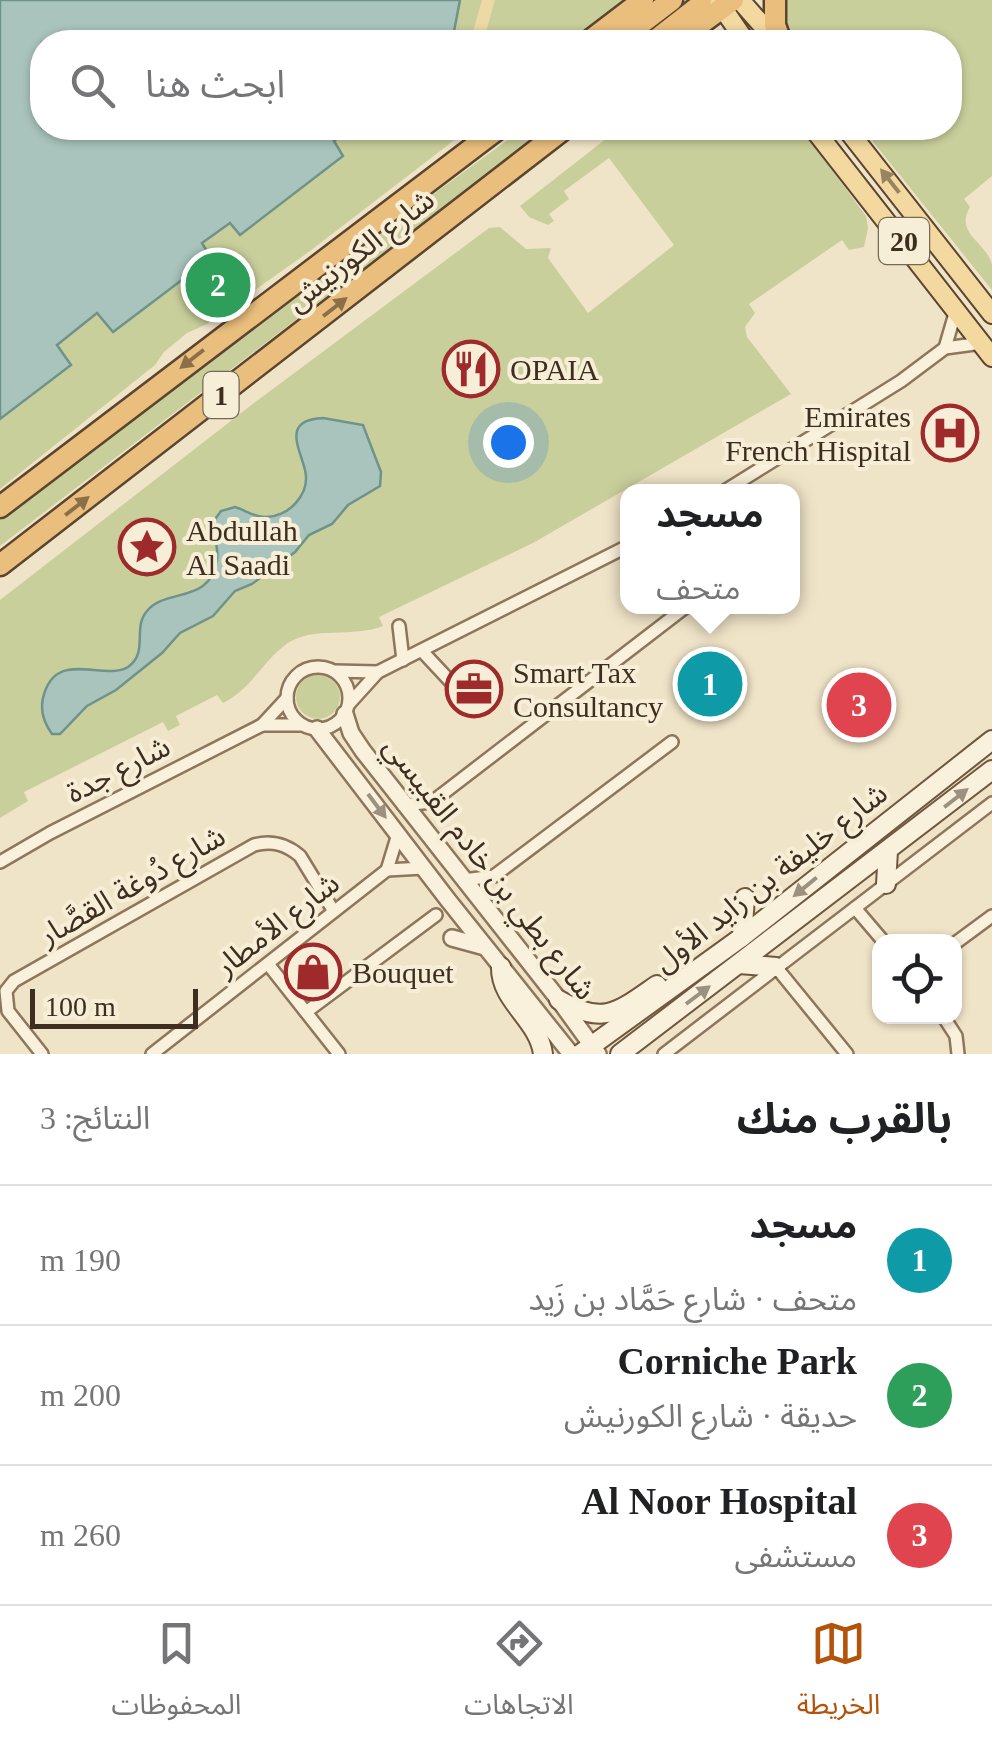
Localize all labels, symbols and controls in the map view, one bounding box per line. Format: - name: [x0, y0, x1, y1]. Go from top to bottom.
- search box: [30, 30, 962, 140]
- icon: search: [65, 58, 120, 113]
- text: ابحث هنا: [145, 63, 285, 105]
- one-way arrow: [880, 169, 901, 194]
- street label: شارع الكورنيش: [280, 182, 444, 322]
- road number: 20: [879, 218, 929, 264]
- pin: 2: [186, 248, 250, 322]
- one-way arrow: [322, 298, 348, 318]
- restaurant icon: OPAIA: [441, 339, 501, 399]
- one-way arrow: [179, 348, 205, 369]
- place label: OPAIA: [510, 353, 599, 386]
- road number: 1: [204, 372, 238, 418]
- place label: Emirates French Hispital: [725, 400, 911, 467]
- hospital icon: Emirates French Hispital: [920, 403, 980, 463]
- your location: [483, 417, 534, 468]
- popup: [620, 484, 800, 614]
- text: مسجد: [656, 493, 764, 535]
- one-way arrow: [64, 496, 90, 516]
- place label: Abdullah Al Saadi: [186, 514, 298, 581]
- place icon: Abdullah Al Saadi: [117, 517, 177, 577]
- text: متحف: [656, 570, 741, 606]
- pin: 1: [678, 646, 742, 722]
- place label: Smart Tax Consultancy: [513, 656, 663, 723]
- office icon: Smart Tax Consultancy: [444, 659, 504, 719]
- pin: 3: [826, 668, 892, 742]
- street label: شارع جدة: [61, 729, 178, 814]
- street label: شارع بطي بن خادم القبيسي: [372, 730, 603, 1010]
- street label: شارع خليفة بن زايد الأول: [647, 776, 897, 983]
- one-way arrow: [943, 788, 969, 808]
- one-way arrow: [366, 793, 386, 819]
- street label: شارع دُوغة القصَّار: [32, 818, 234, 957]
- street label: شارع الأمطار: [208, 866, 349, 988]
- one-way arrow: [793, 876, 819, 897]
- map controls: [872, 934, 962, 1024]
- button: locate: [872, 934, 962, 1024]
- shop icon: Bouquet: [283, 942, 343, 1002]
- place label: Bouquet: [352, 956, 454, 989]
- scale bar: [30, 984, 198, 1028]
- one-way arrow: [685, 986, 711, 1006]
- text: 100 m: [45, 991, 116, 1022]
- text: بالقرب منك: [737, 1096, 952, 1142]
- text: النتائج: 3: [40, 1100, 150, 1136]
- text: مسجد: [750, 1204, 857, 1246]
- text: 190 m: [40, 1242, 121, 1278]
- text: 1: [912, 1242, 928, 1278]
- text: متحف · شارع حَمَّاد بن زَيد: [528, 1281, 857, 1317]
- text: Corniche Park: [617, 1340, 857, 1382]
- text: 200 m: [40, 1377, 121, 1413]
- text: 2: [912, 1377, 928, 1413]
- text: حديقة · شارع الكورنيش: [564, 1398, 857, 1434]
- text: Al Noor Hospital: [581, 1480, 857, 1522]
- text: 260 m: [40, 1517, 121, 1553]
- text: 3: [912, 1517, 928, 1553]
- text: مستشفى: [734, 1538, 857, 1574]
- tab: المحفوظات: [111, 1616, 241, 1735]
- tab: الاتجاهات: [464, 1616, 574, 1735]
- tab: الخريطة: [797, 1616, 881, 1735]

